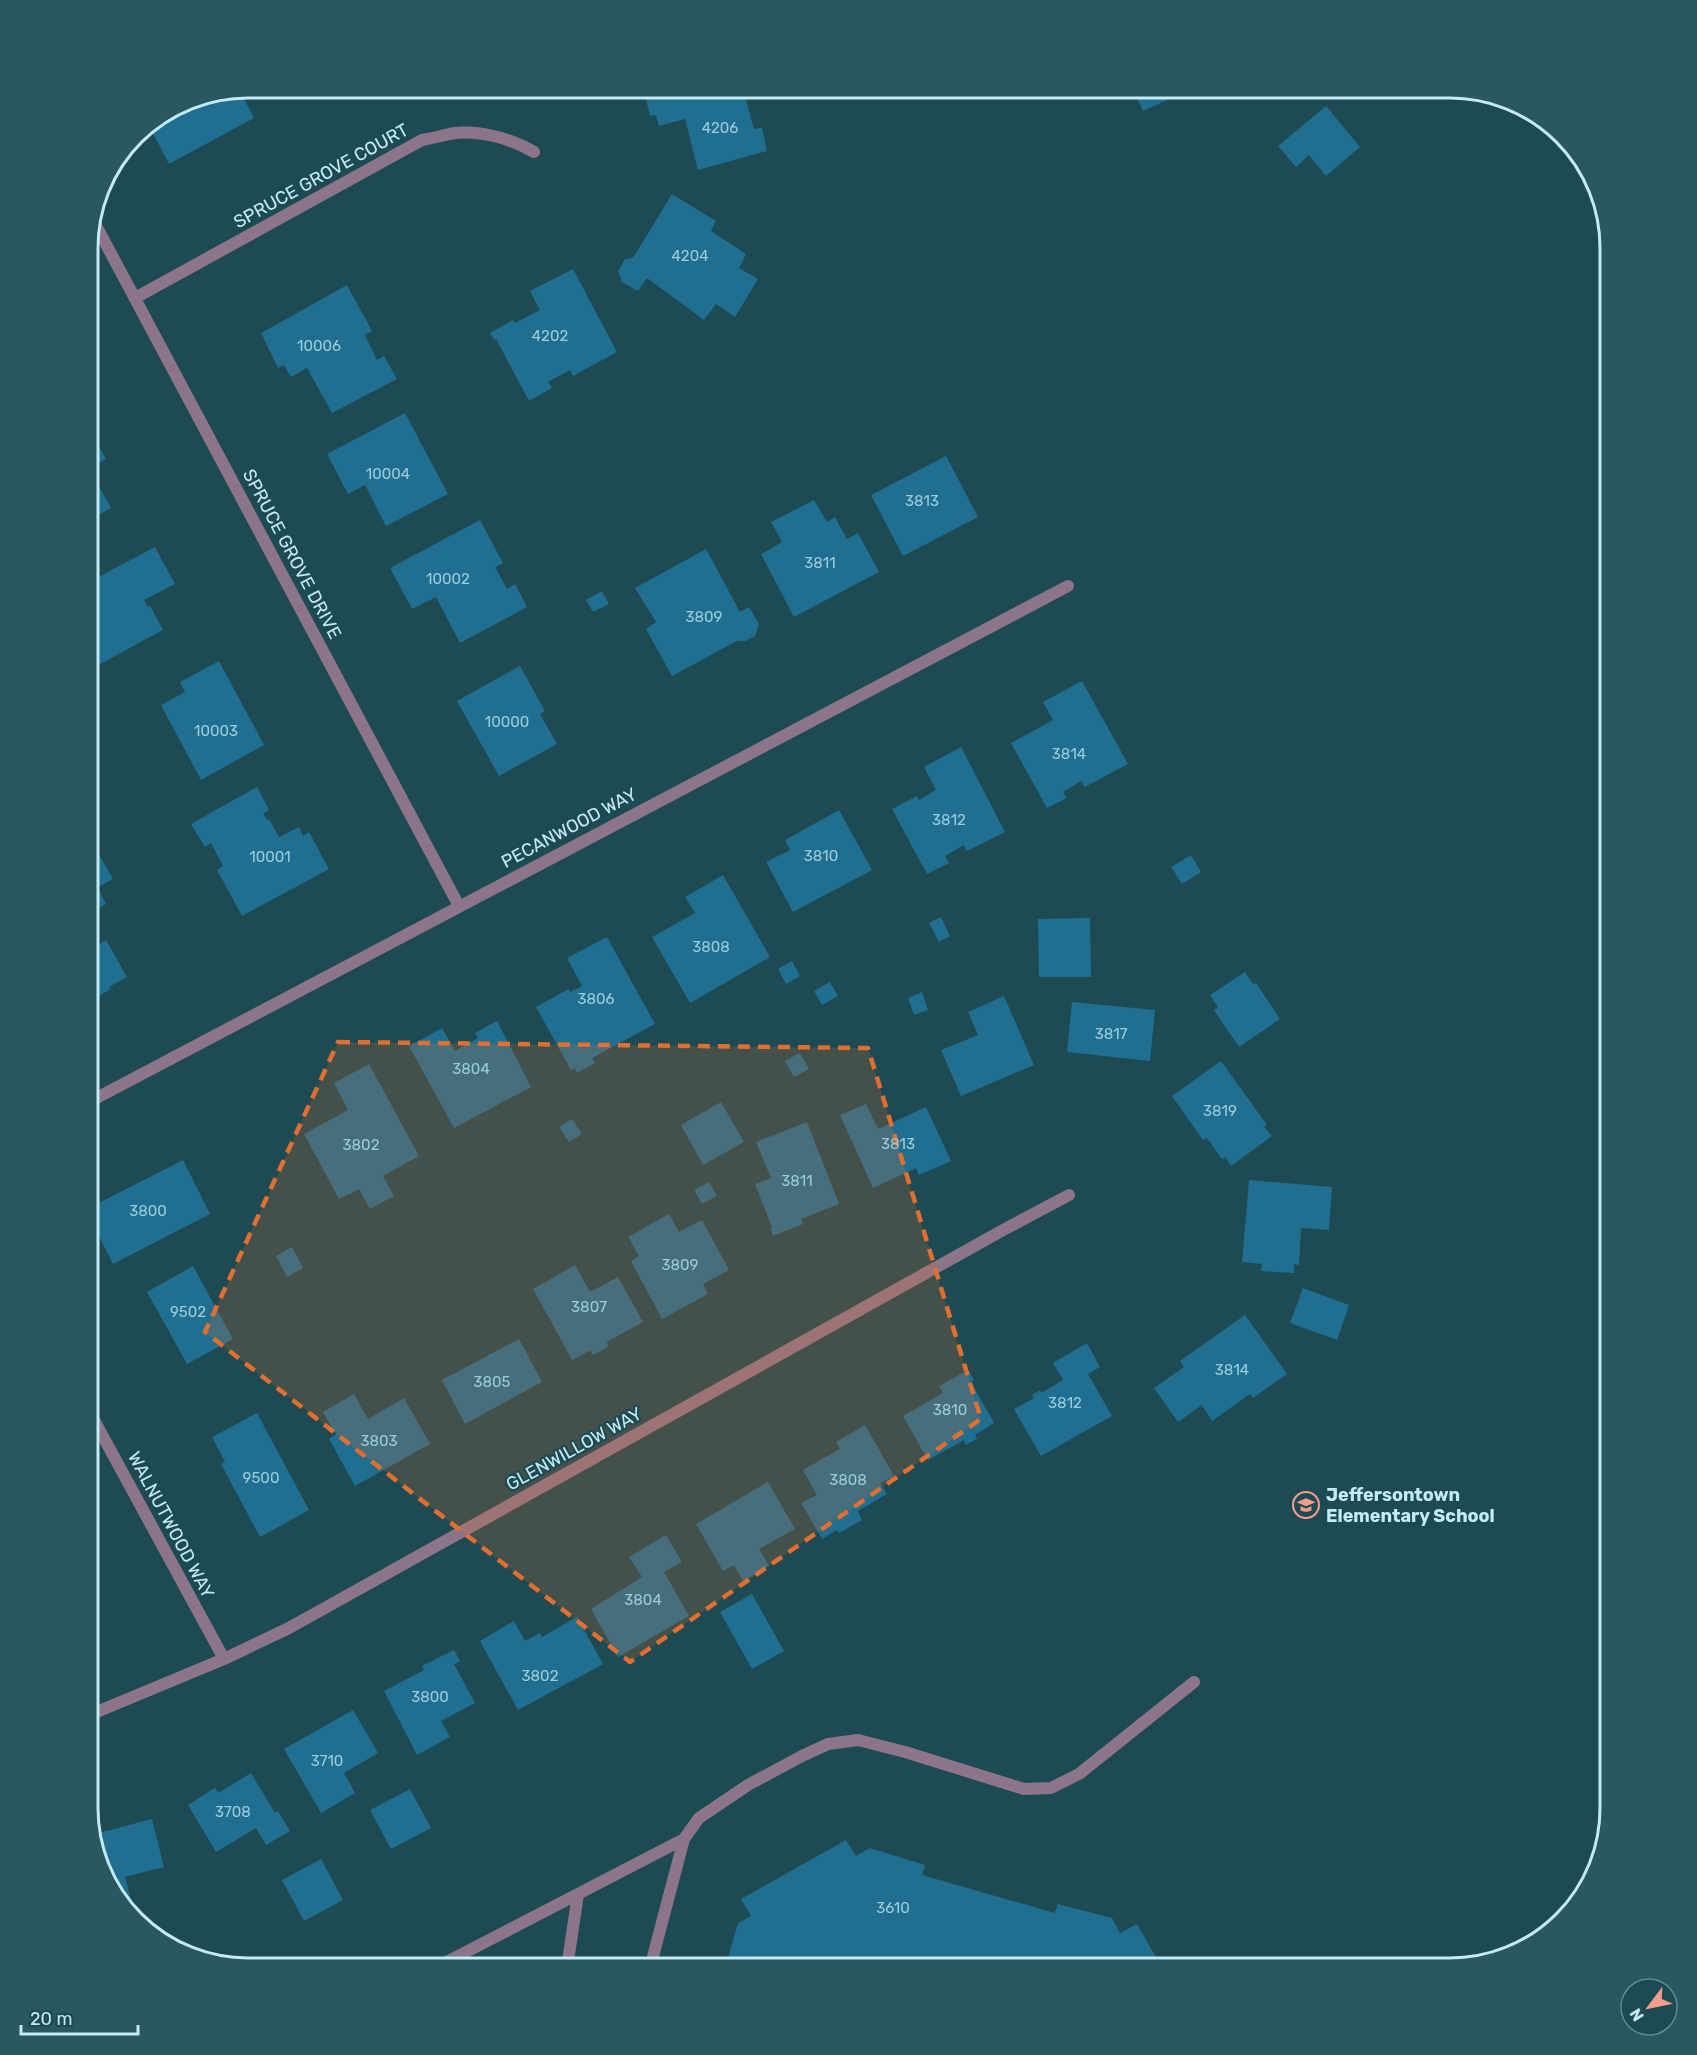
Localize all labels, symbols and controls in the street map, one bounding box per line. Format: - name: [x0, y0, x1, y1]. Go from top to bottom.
- street label: SPRUCE GROVE COURT: [230, 119, 412, 233]
- house number: 4206: [702, 119, 738, 137]
- house number: 4204: [672, 247, 708, 265]
- house number: 4202: [532, 327, 568, 345]
- house number: 10006: [297, 337, 341, 355]
- street label: SPRUCE GROVE DRIVE: [238, 465, 346, 643]
- house number: 10004: [366, 465, 410, 483]
- house number: 3813: [905, 492, 939, 510]
- house number: 3811: [804, 554, 836, 572]
- house number: 10002: [426, 570, 470, 588]
- house number: 3809: [686, 608, 723, 626]
- house number: 10000: [485, 713, 529, 731]
- house number: 10003: [194, 722, 238, 740]
- house number: 3814: [1052, 745, 1086, 763]
- street label: PECANWOOD WAY: [497, 783, 641, 873]
- house number: 3812: [932, 811, 966, 829]
- house number: 3810: [804, 847, 838, 865]
- house number: 10001: [249, 848, 291, 866]
- house number: 3808: [692, 938, 730, 956]
- house number: 3806: [577, 990, 615, 1008]
- house number: 3817: [1095, 1025, 1128, 1043]
- house number: 3804: [452, 1060, 490, 1078]
- house number: 3819: [1203, 1102, 1237, 1120]
- house number: 3813: [881, 1135, 915, 1153]
- house number: 3802: [343, 1136, 380, 1154]
- house number: 3811: [781, 1172, 813, 1190]
- house number: 3800: [129, 1202, 167, 1220]
- house number: 3809: [662, 1256, 699, 1274]
- house number: 3807: [571, 1298, 607, 1316]
- house number: 9502: [170, 1303, 206, 1321]
- house number: 3814: [1215, 1361, 1249, 1379]
- house number: 3805: [474, 1373, 511, 1391]
- house number: 3812: [1048, 1394, 1082, 1412]
- house number: 3810: [933, 1401, 967, 1419]
- street label: GLENWILLOW WAY: [502, 1402, 646, 1495]
- house number: 3803: [360, 1432, 398, 1450]
- street label: WALNUTWOOD WAY: [123, 1448, 219, 1603]
- house number: 9500: [243, 1469, 279, 1487]
- house number: 3808: [829, 1471, 867, 1489]
- place label: Jeffersontown Elementary School: [1326, 1484, 1495, 1527]
- school or university icon: Jeffersontown Elementary School: [1291, 1490, 1321, 1520]
- house number: 3804: [624, 1591, 662, 1609]
- house number: 3802: [522, 1667, 559, 1685]
- house number: 3800: [411, 1688, 449, 1706]
- house number: 3710: [311, 1752, 343, 1770]
- house number: 3708: [215, 1803, 251, 1821]
- house number: 3610: [876, 1899, 910, 1917]
- north arrow: [1619, 1977, 1679, 2037]
- scale bar: [21, 1998, 138, 2036]
- text: N: [1626, 2005, 1648, 2025]
- text: 20 m: [30, 2008, 72, 2030]

